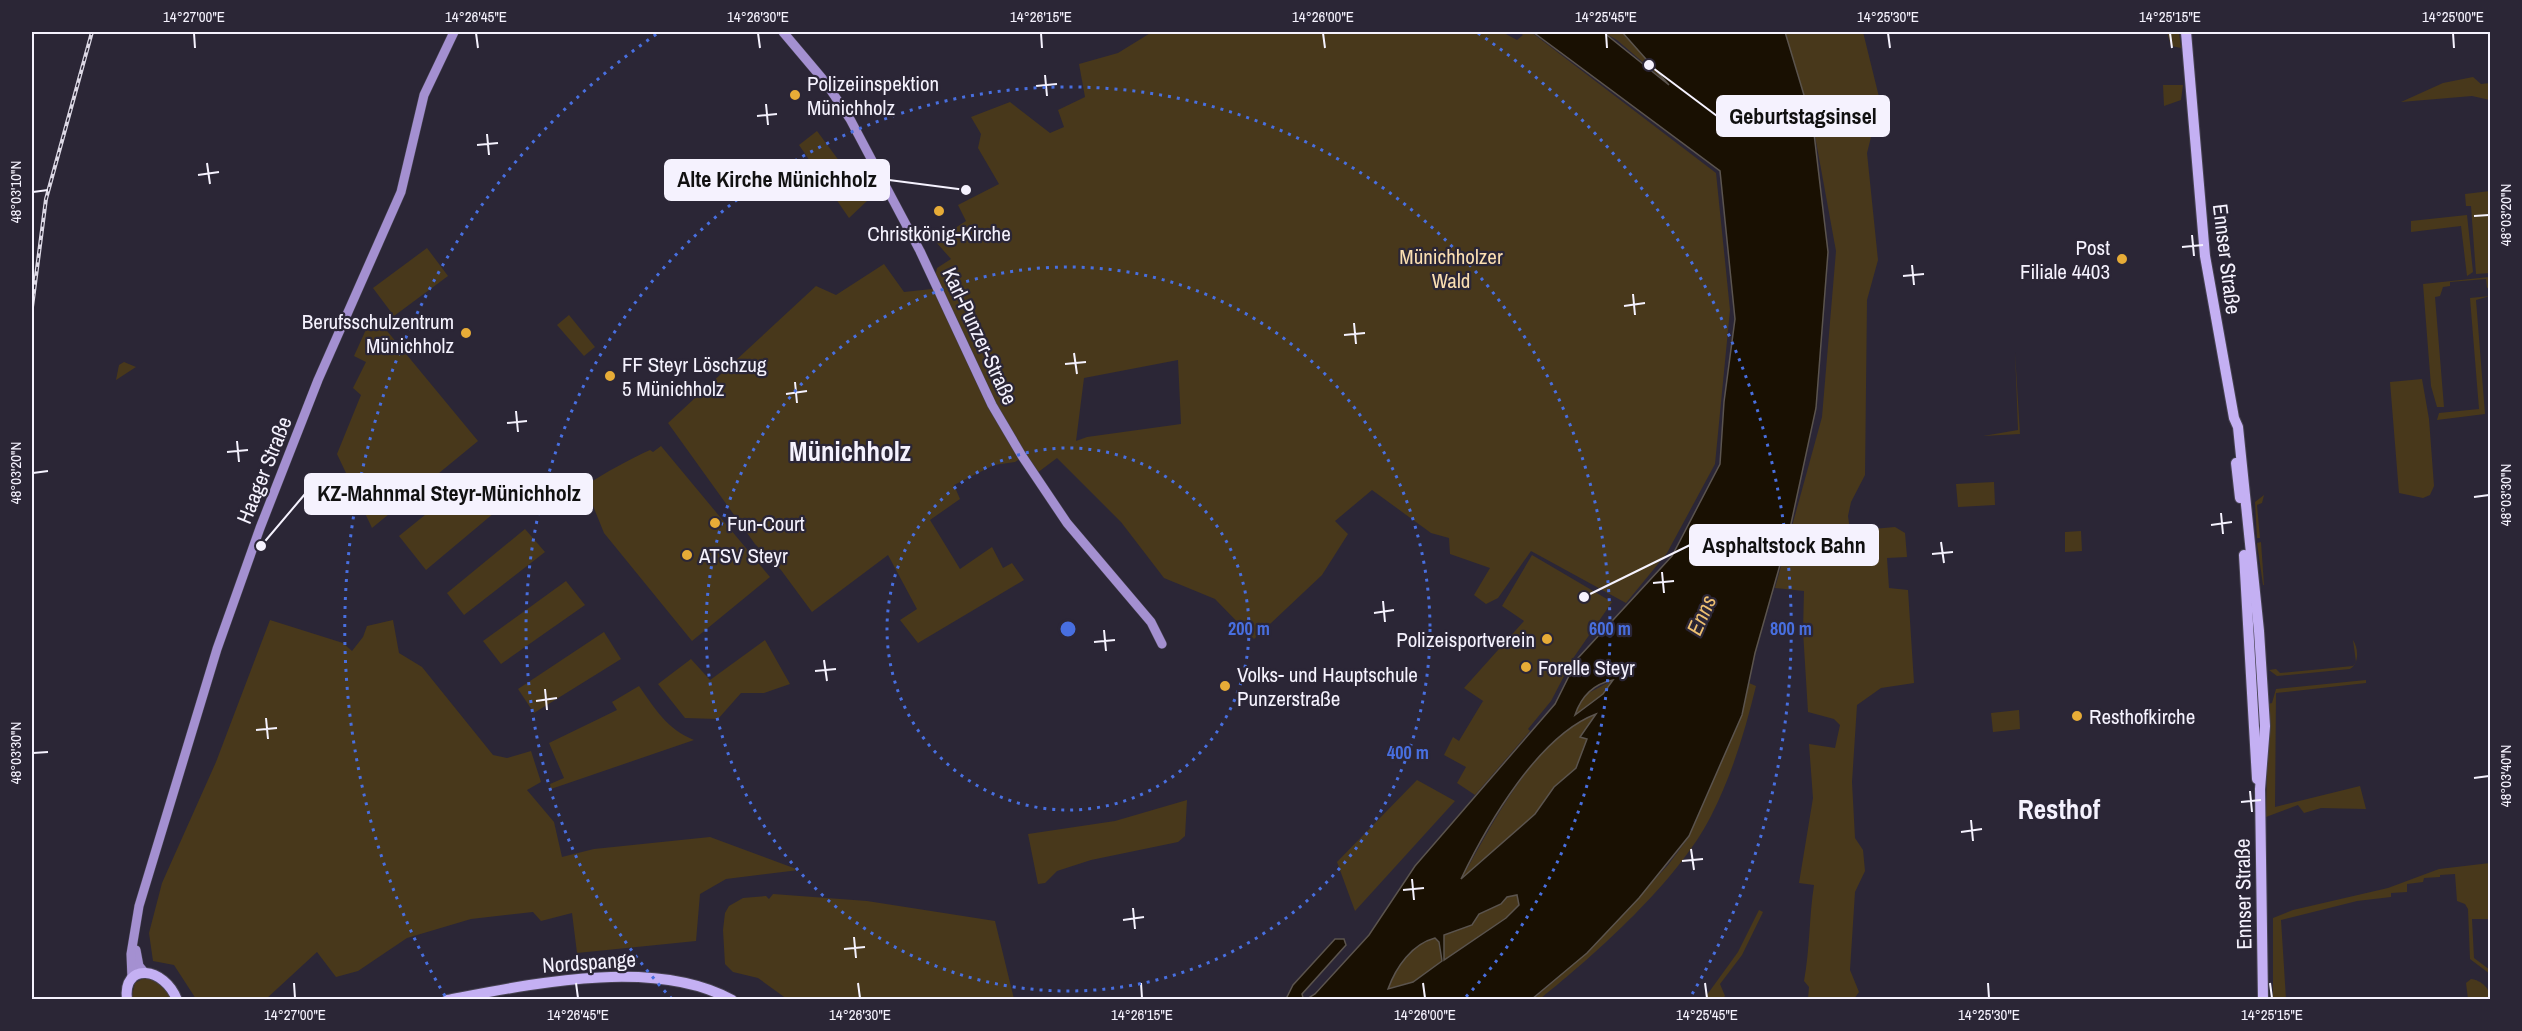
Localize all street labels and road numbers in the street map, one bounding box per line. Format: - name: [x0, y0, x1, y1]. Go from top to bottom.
- street label: Ennser Straße: [2206, 202, 2248, 316]
- street label: Karl-Punzer-Straße: [936, 263, 1024, 409]
- street label: Haager Straße: [229, 412, 299, 528]
- street label: Ennser Straße: [2228, 838, 2258, 950]
- street label: Nordspange: [541, 944, 637, 980]

